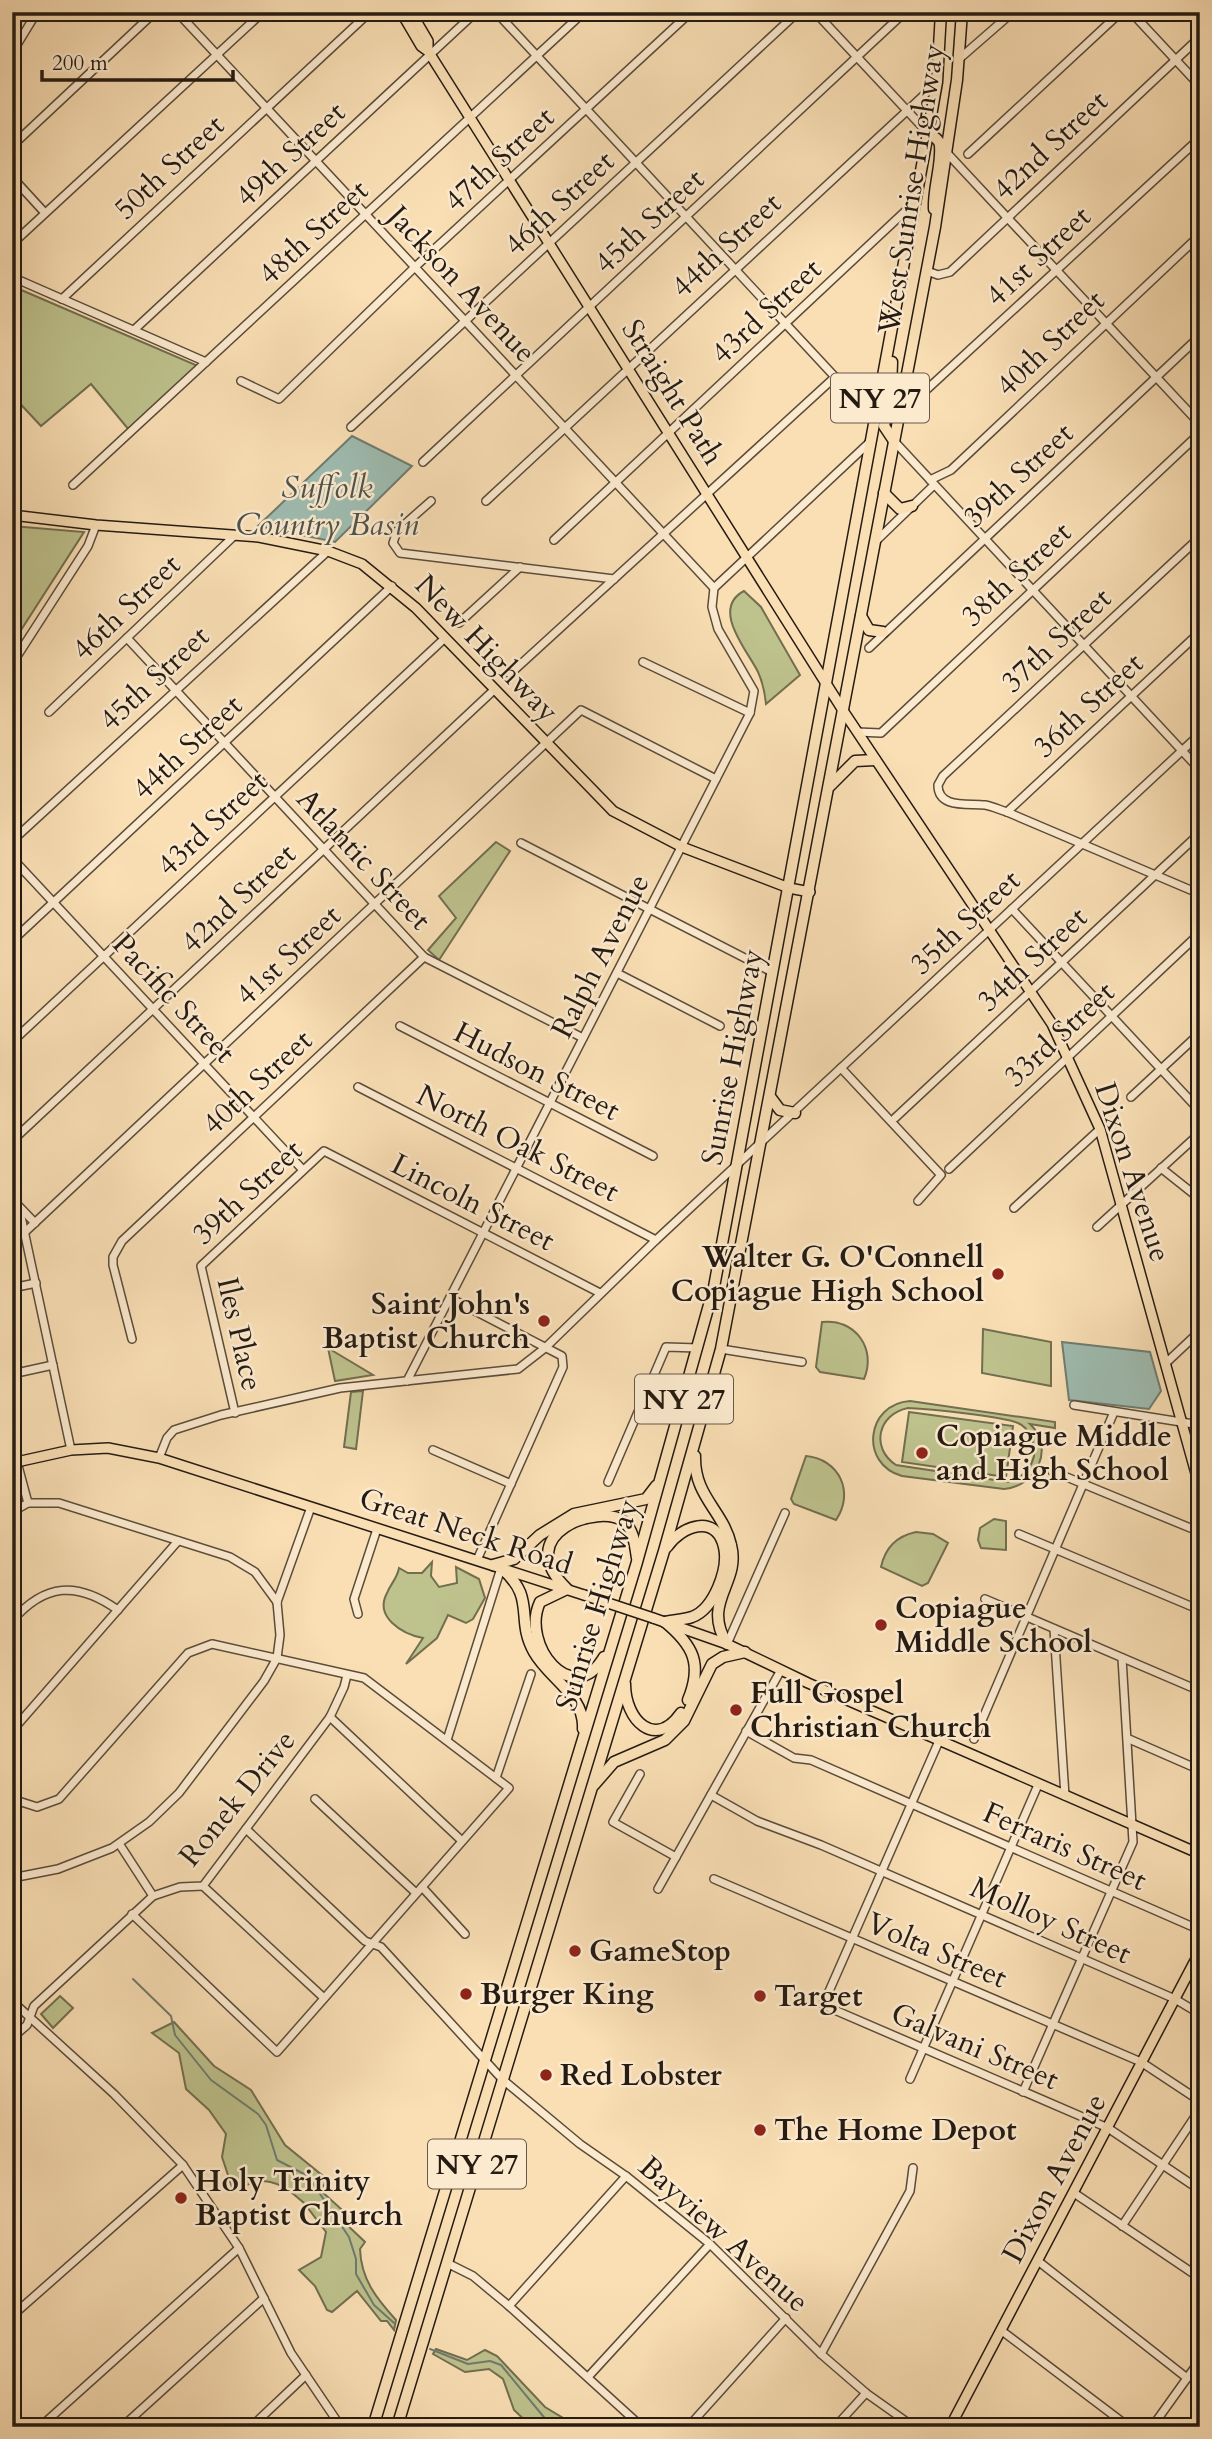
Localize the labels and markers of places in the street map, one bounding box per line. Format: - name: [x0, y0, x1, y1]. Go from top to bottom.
- place label: Walter G. O'Connell Copiague High School: [671, 1237, 984, 1312]
- marker: Walter G. O'Connell Copiague High School: [990, 1266, 1006, 1282]
- place label: Saint John's Baptist Church: [322, 1284, 530, 1359]
- marker: Saint John's Baptist Church: [536, 1313, 552, 1329]
- place label: Copiague Middle and High School: [936, 1416, 1172, 1491]
- marker: Copiague Middle and High School: [914, 1445, 930, 1461]
- place label: Copiague Middle School: [895, 1588, 1092, 1663]
- marker: Copiague Middle School: [873, 1617, 889, 1633]
- place label: Full Gospel Christian Church: [750, 1673, 992, 1748]
- marker: Full Gospel Christian Church: [728, 1702, 744, 1718]
- place label: GameStop: [589, 1931, 731, 1972]
- marker: GameStop: [567, 1943, 583, 1959]
- place label: Burger King: [480, 1974, 654, 2015]
- place label: Target: [774, 1976, 863, 2017]
- marker: Burger King: [458, 1986, 474, 2002]
- marker: Target: [752, 1988, 768, 2004]
- place label: Red Lobster: [560, 2055, 723, 2096]
- marker: Red Lobster: [538, 2067, 554, 2083]
- place label: The Home Depot: [774, 2110, 1017, 2151]
- marker: The Home Depot: [752, 2122, 768, 2138]
- place label: Holy Trinity Baptist Church: [195, 2161, 403, 2236]
- marker: Holy Trinity Baptist Church: [173, 2190, 189, 2206]

